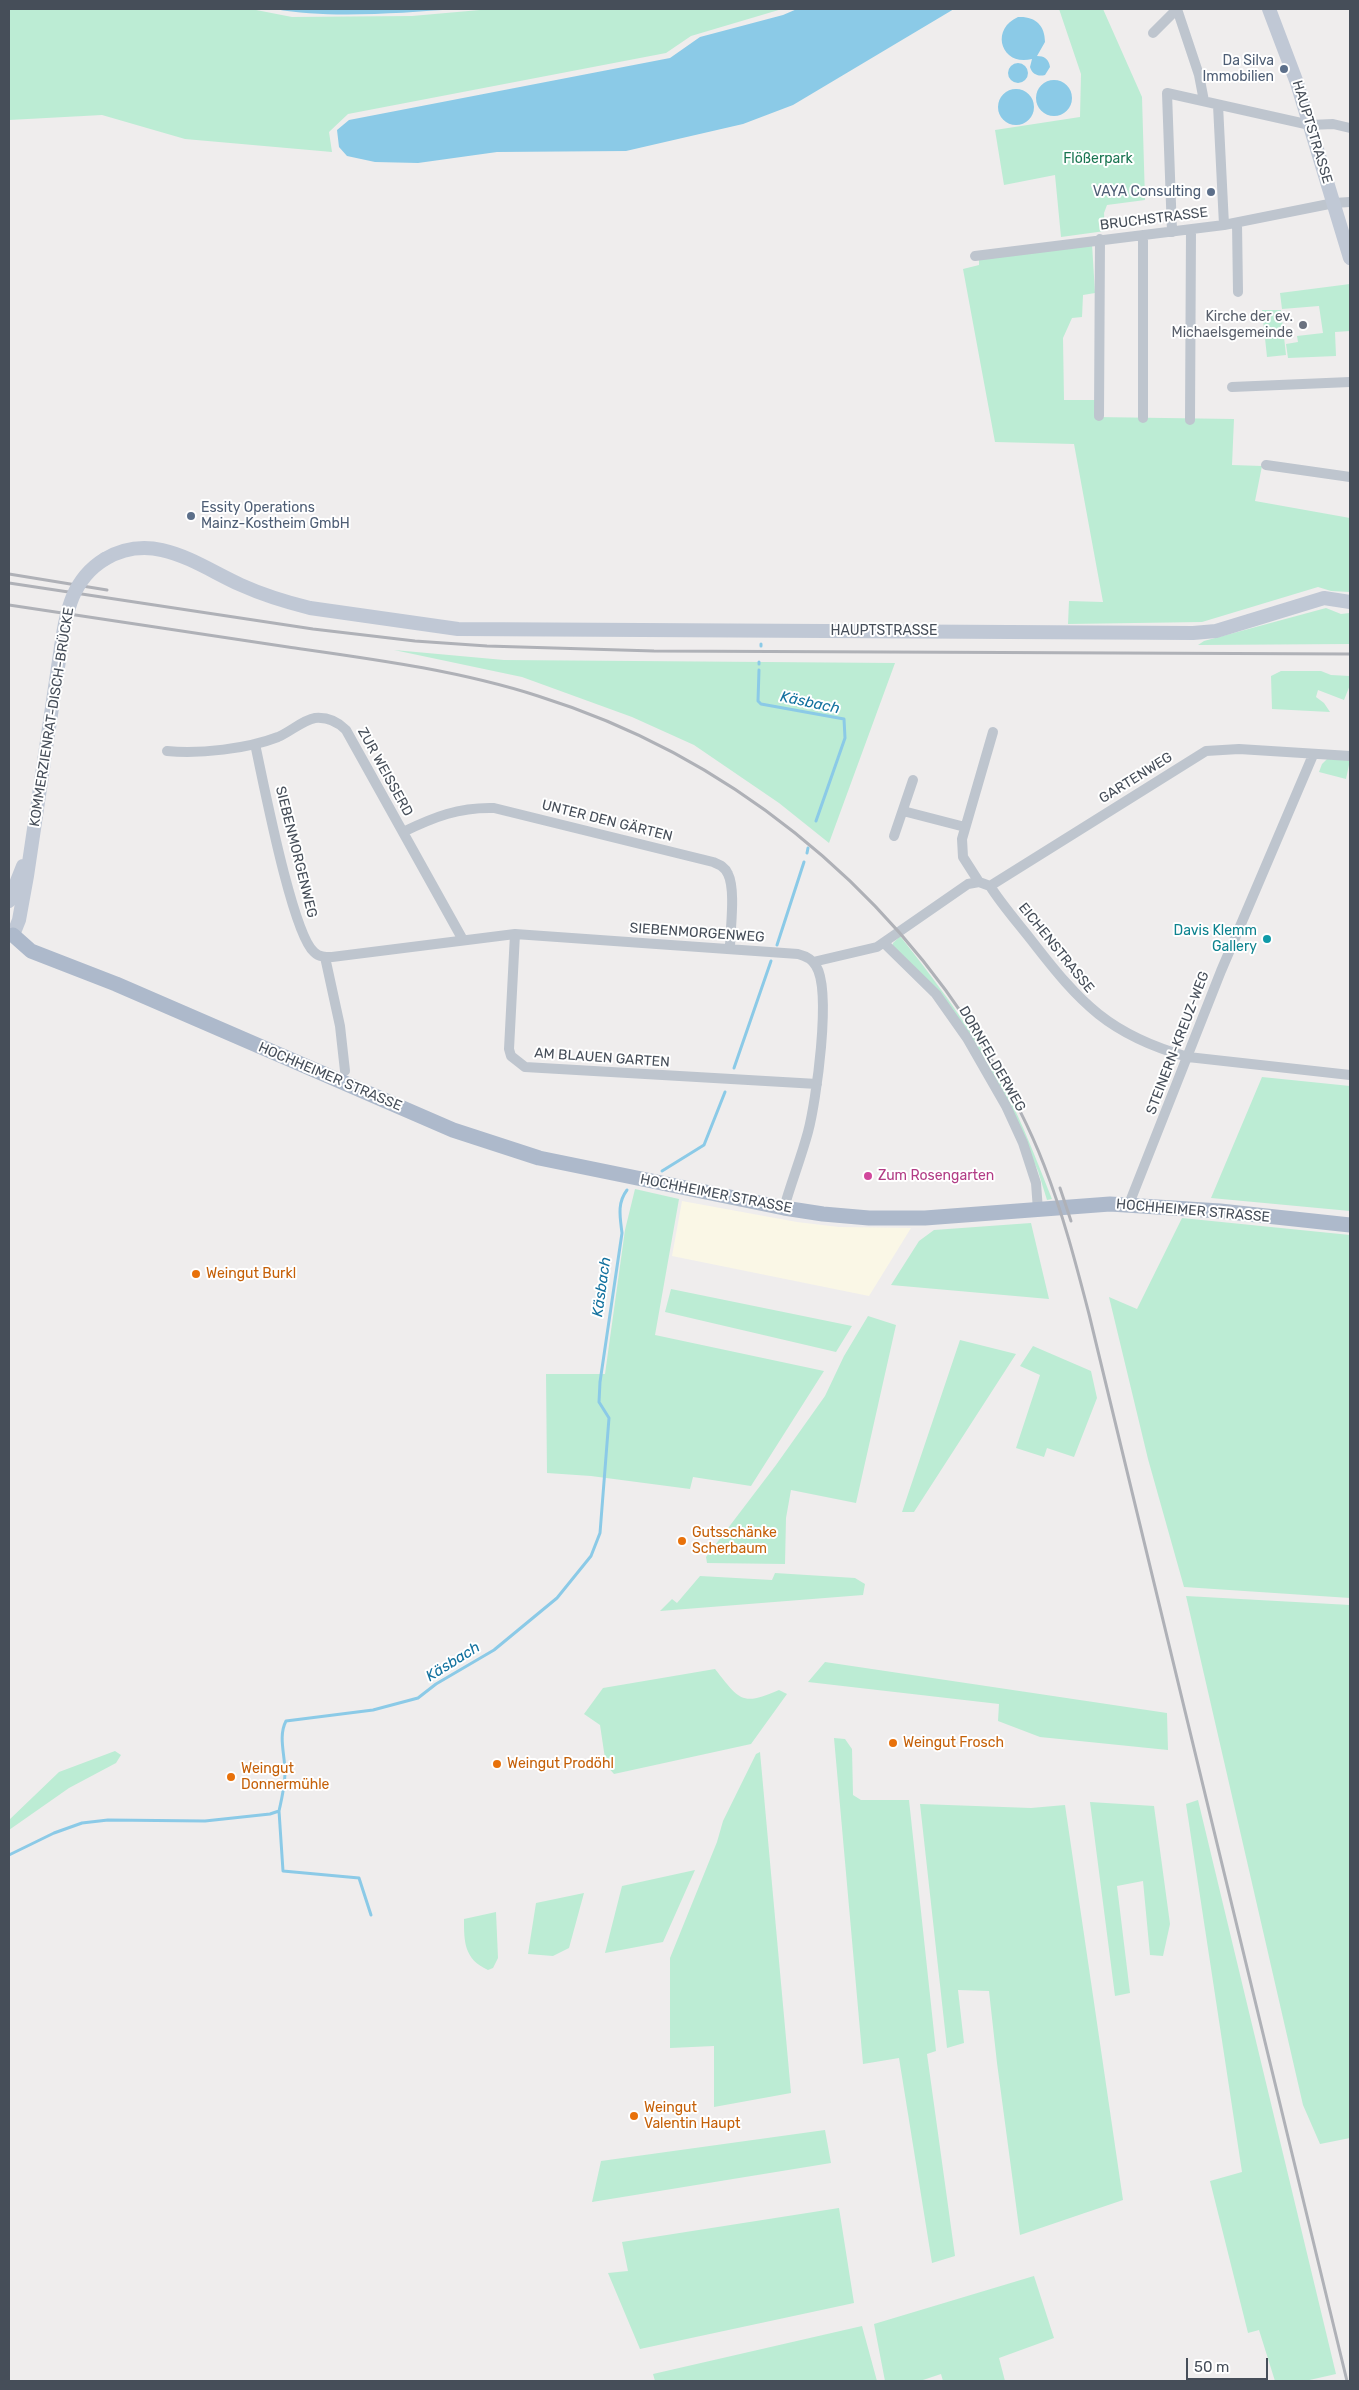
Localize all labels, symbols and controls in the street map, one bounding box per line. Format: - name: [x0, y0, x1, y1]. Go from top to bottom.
- place label: Da Silva Immobilien: [1202, 53, 1274, 85]
- marker: Da Silva Immobilien: [1278, 63, 1290, 75]
- street label: HAUPTSTRASSE: [1288, 78, 1336, 186]
- park label: Flößerpark: [1063, 151, 1133, 167]
- place label: VAYA Consulting: [1093, 184, 1201, 200]
- marker: VAYA Consulting: [1205, 186, 1217, 198]
- street label: BRUCHSTRASSE: [1099, 204, 1209, 234]
- place label: Kirche der ev. Michaelsgemeinde: [1172, 309, 1293, 342]
- marker: Kirche der ev. Michaelsgemeinde: [1297, 319, 1309, 331]
- place label: Essity Operations Mainz-Kostheim GmbH: [201, 500, 350, 532]
- marker: Essity Operations Mainz-Kostheim GmbH: [185, 510, 197, 522]
- street label: KOMMERZIENRAT-DISCH-BRÜCKE: [26, 606, 78, 828]
- street label: HAUPTSTRASSE: [830, 623, 938, 639]
- water label: Käsbach: [779, 688, 841, 718]
- street label: ZUR WEISSERD: [354, 725, 416, 819]
- street label: GARTENWEG: [1096, 749, 1176, 807]
- street label: SIEBENMORGENWEG: [271, 784, 321, 920]
- street label: UNTER DEN GÄRTEN: [540, 797, 674, 845]
- street label: EICHENSTRASSE: [1015, 900, 1097, 996]
- street label: SIEBENMORGENWEG: [629, 920, 765, 946]
- place label: Davis Klemm Gallery: [1174, 923, 1257, 956]
- marker: Davis Klemm Gallery: [1261, 933, 1273, 945]
- street label: STEINERN-KREUZ-WEG: [1143, 969, 1213, 1117]
- street label: DORNFELDERWEG: [955, 1003, 1029, 1115]
- street label: HOCHHEIMER STRASSE: [256, 1039, 404, 1115]
- street label: AM BLAUEN GARTEN: [534, 1045, 670, 1071]
- place label: Zum Rosengarten: [878, 1168, 994, 1184]
- marker: Zum Rosengarten: [862, 1170, 874, 1182]
- street label: HOCHHEIMER STRASSE: [639, 1171, 793, 1217]
- street label: HOCHHEIMER STRASSE: [1115, 1196, 1271, 1226]
- water label: Käsbach: [589, 1256, 615, 1318]
- place label: Weingut Burkl: [206, 1266, 296, 1282]
- marker: Weingut Burkl: [190, 1268, 202, 1280]
- place label: Gutsschänke Scherbaum: [692, 1525, 777, 1558]
- marker: Gutsschänke Scherbaum: [676, 1535, 688, 1547]
- water label: Käsbach: [423, 1638, 483, 1686]
- place label: Weingut Frosch: [903, 1735, 1004, 1751]
- marker: Weingut Frosch: [887, 1737, 899, 1749]
- place label: Weingut Prodöhl: [507, 1756, 614, 1772]
- marker: Weingut Prodöhl: [491, 1758, 503, 1770]
- place label: Weingut Donnermühle: [241, 1761, 329, 1794]
- marker: Weingut Donnermühle: [225, 1771, 237, 1783]
- place label: Weingut Valentin Haupt: [644, 2100, 740, 2132]
- marker: Weingut Valentin Haupt: [628, 2110, 640, 2122]
- scale bar: [1189, 2348, 1272, 2380]
- text: 50 m: [1194, 2358, 1229, 2376]

